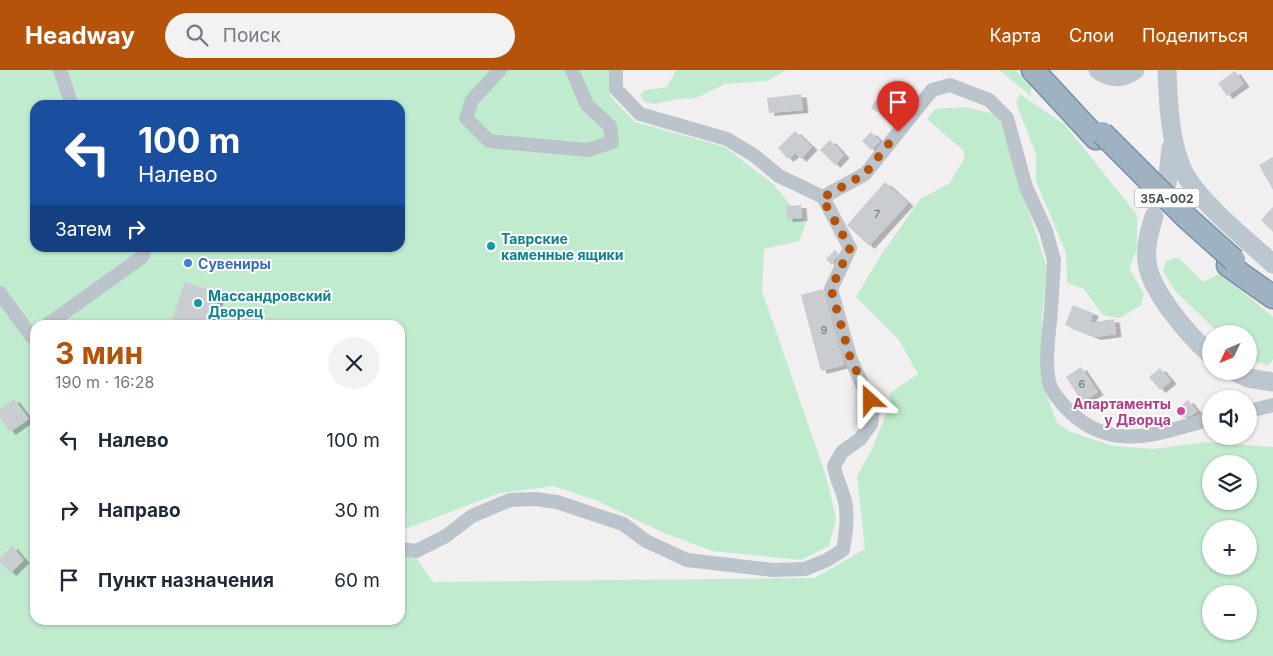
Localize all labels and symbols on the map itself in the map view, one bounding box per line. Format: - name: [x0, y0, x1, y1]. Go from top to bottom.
- pin: [877, 81, 919, 132]
- road number: 35А-002: [1134, 189, 1200, 208]
- house number: 7: [874, 207, 880, 221]
- place label: Таврские каменные ящики: [501, 230, 624, 263]
- marker: Таврские каменные ящики: [485, 240, 497, 252]
- place label: Сувениры: [198, 255, 271, 272]
- marker: Сувениры: [182, 257, 194, 269]
- place label: Массандровский Дворец: [208, 287, 331, 320]
- marker: Массандровский Дворец: [192, 297, 204, 309]
- house number: 9: [821, 323, 828, 337]
- north arrow: [1202, 325, 1258, 380]
- position arrow: [843, 373, 895, 425]
- house number: 6: [1079, 377, 1086, 391]
- place label: Апартаменты у Дворца: [1073, 395, 1171, 428]
- marker: Апартаменты у Дворца: [1175, 405, 1187, 417]

